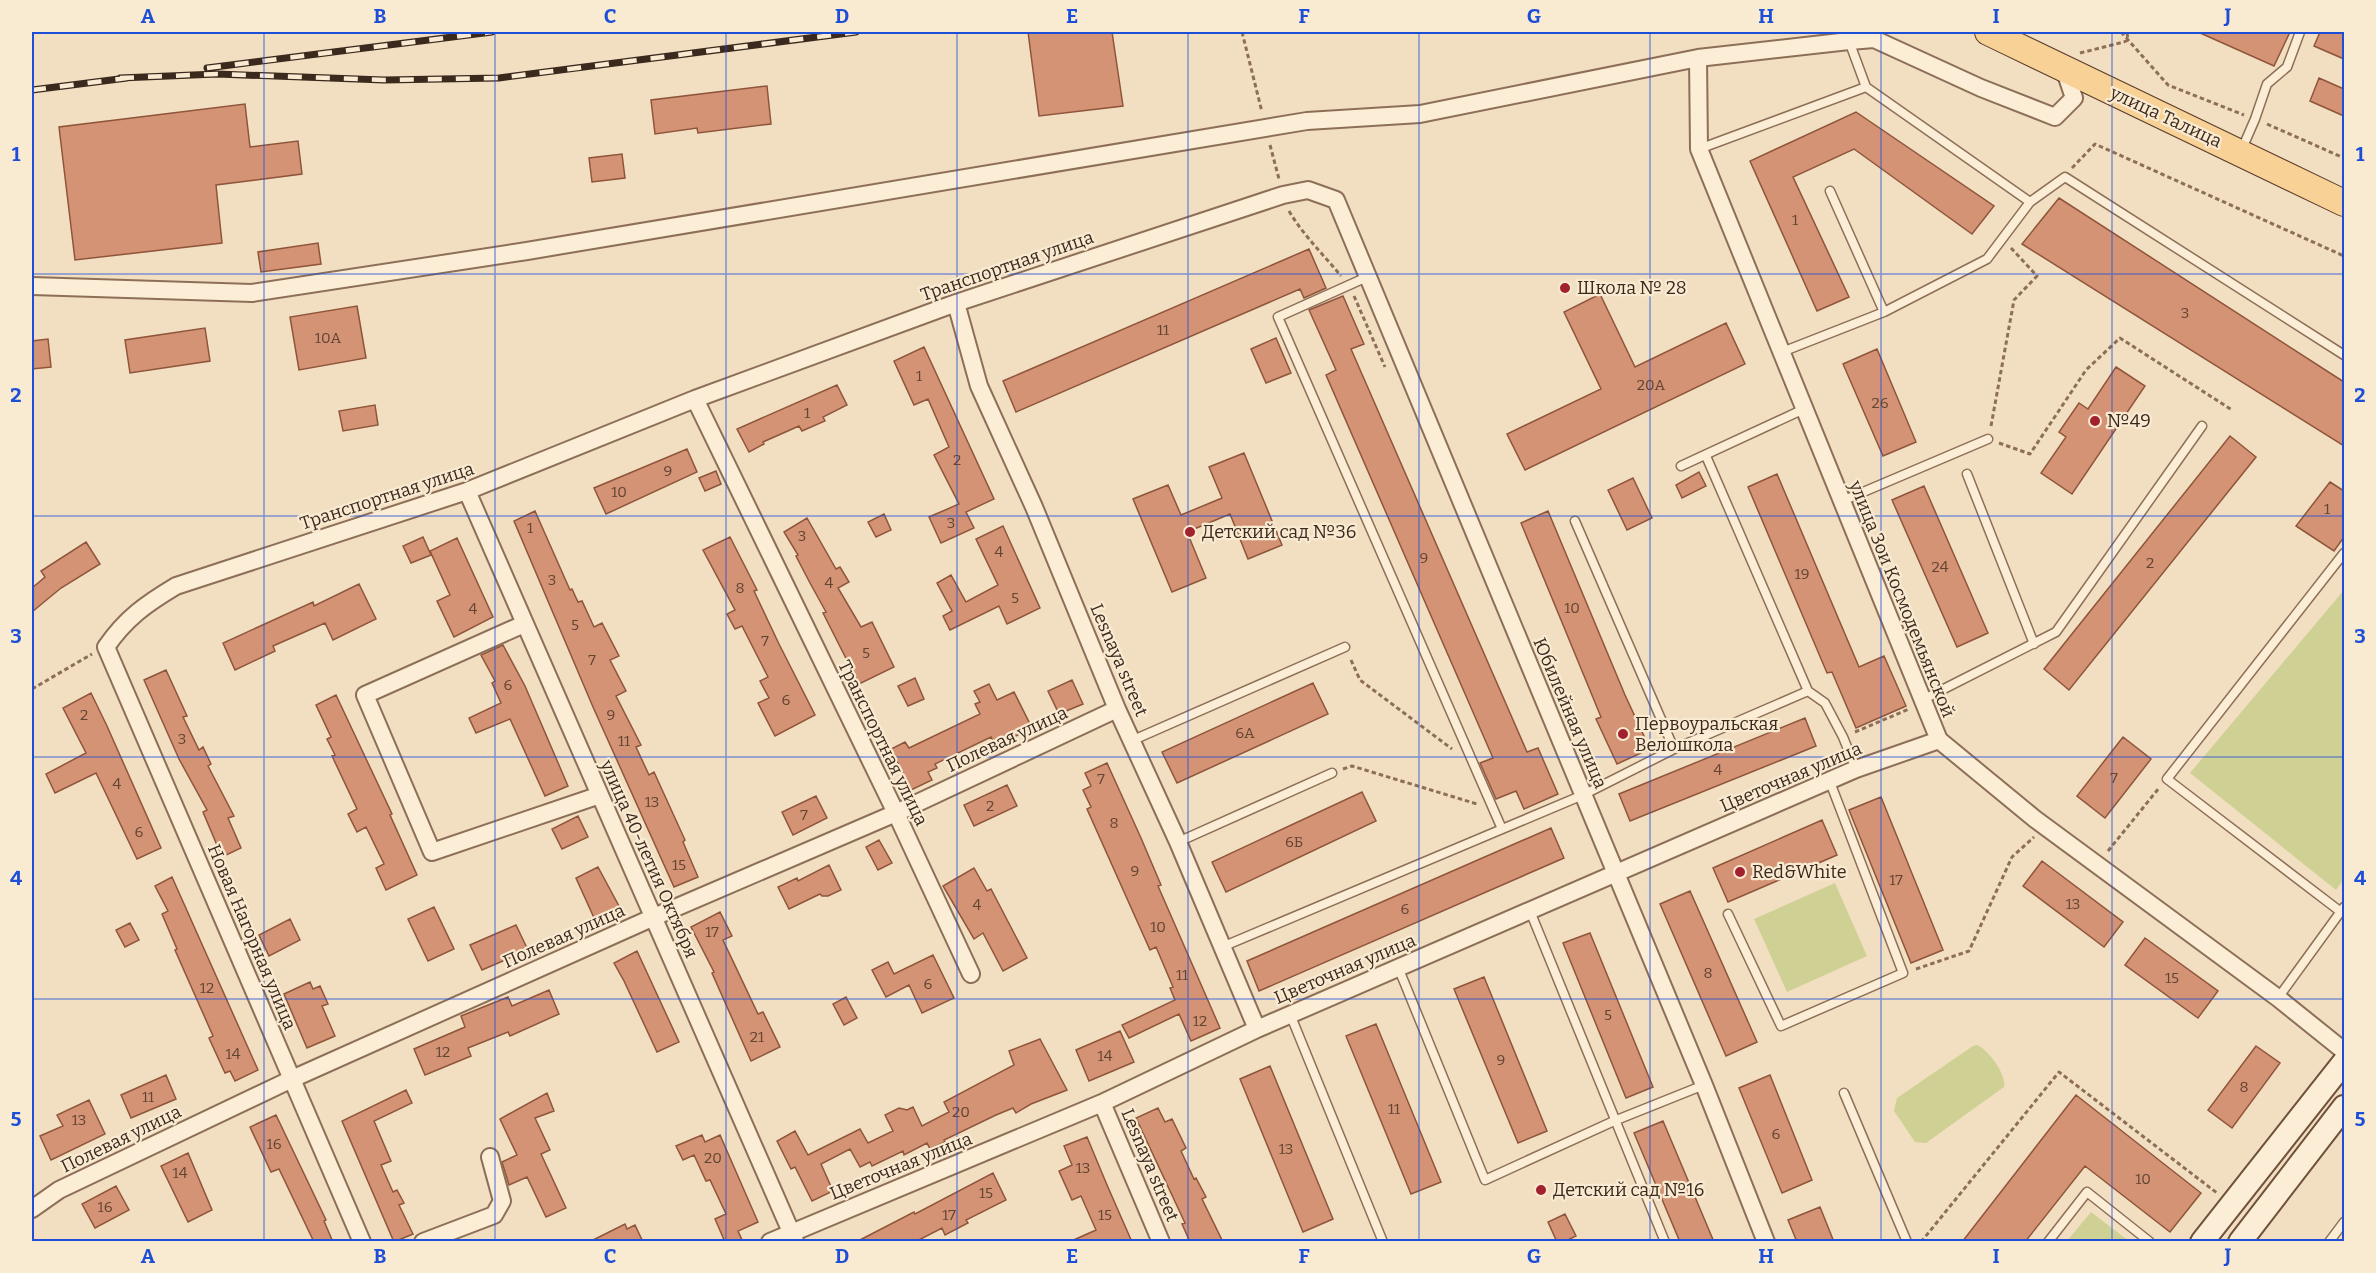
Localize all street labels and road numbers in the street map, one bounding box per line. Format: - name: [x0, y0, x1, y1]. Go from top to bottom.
- street label: улица Талица: [2106, 81, 2225, 153]
- street label: Транспортная улица: [918, 226, 1097, 306]
- street label: Транспортная улица: [297, 457, 477, 535]
- street label: улица Зои Космодемьянской: [1844, 476, 1960, 721]
- street label: Lesnaya street: [1085, 600, 1153, 720]
- street label: Юбилейная улица: [1528, 634, 1612, 792]
- street label: Транспортная улица: [833, 657, 933, 830]
- street label: Полевая улица: [943, 701, 1071, 777]
- street label: Цветочная улица: [1717, 737, 1865, 817]
- street label: улица 40-летия Октября: [595, 756, 703, 961]
- street label: Новая Нагорная улица: [203, 841, 301, 1033]
- street label: Полевая улица: [500, 899, 628, 973]
- street label: Цветочная улица: [1271, 929, 1419, 1009]
- street label: Полевая улица: [57, 1100, 185, 1178]
- street label: Lesnaya street: [1116, 1105, 1184, 1225]
- street label: Цветочная улица: [827, 1127, 975, 1205]

